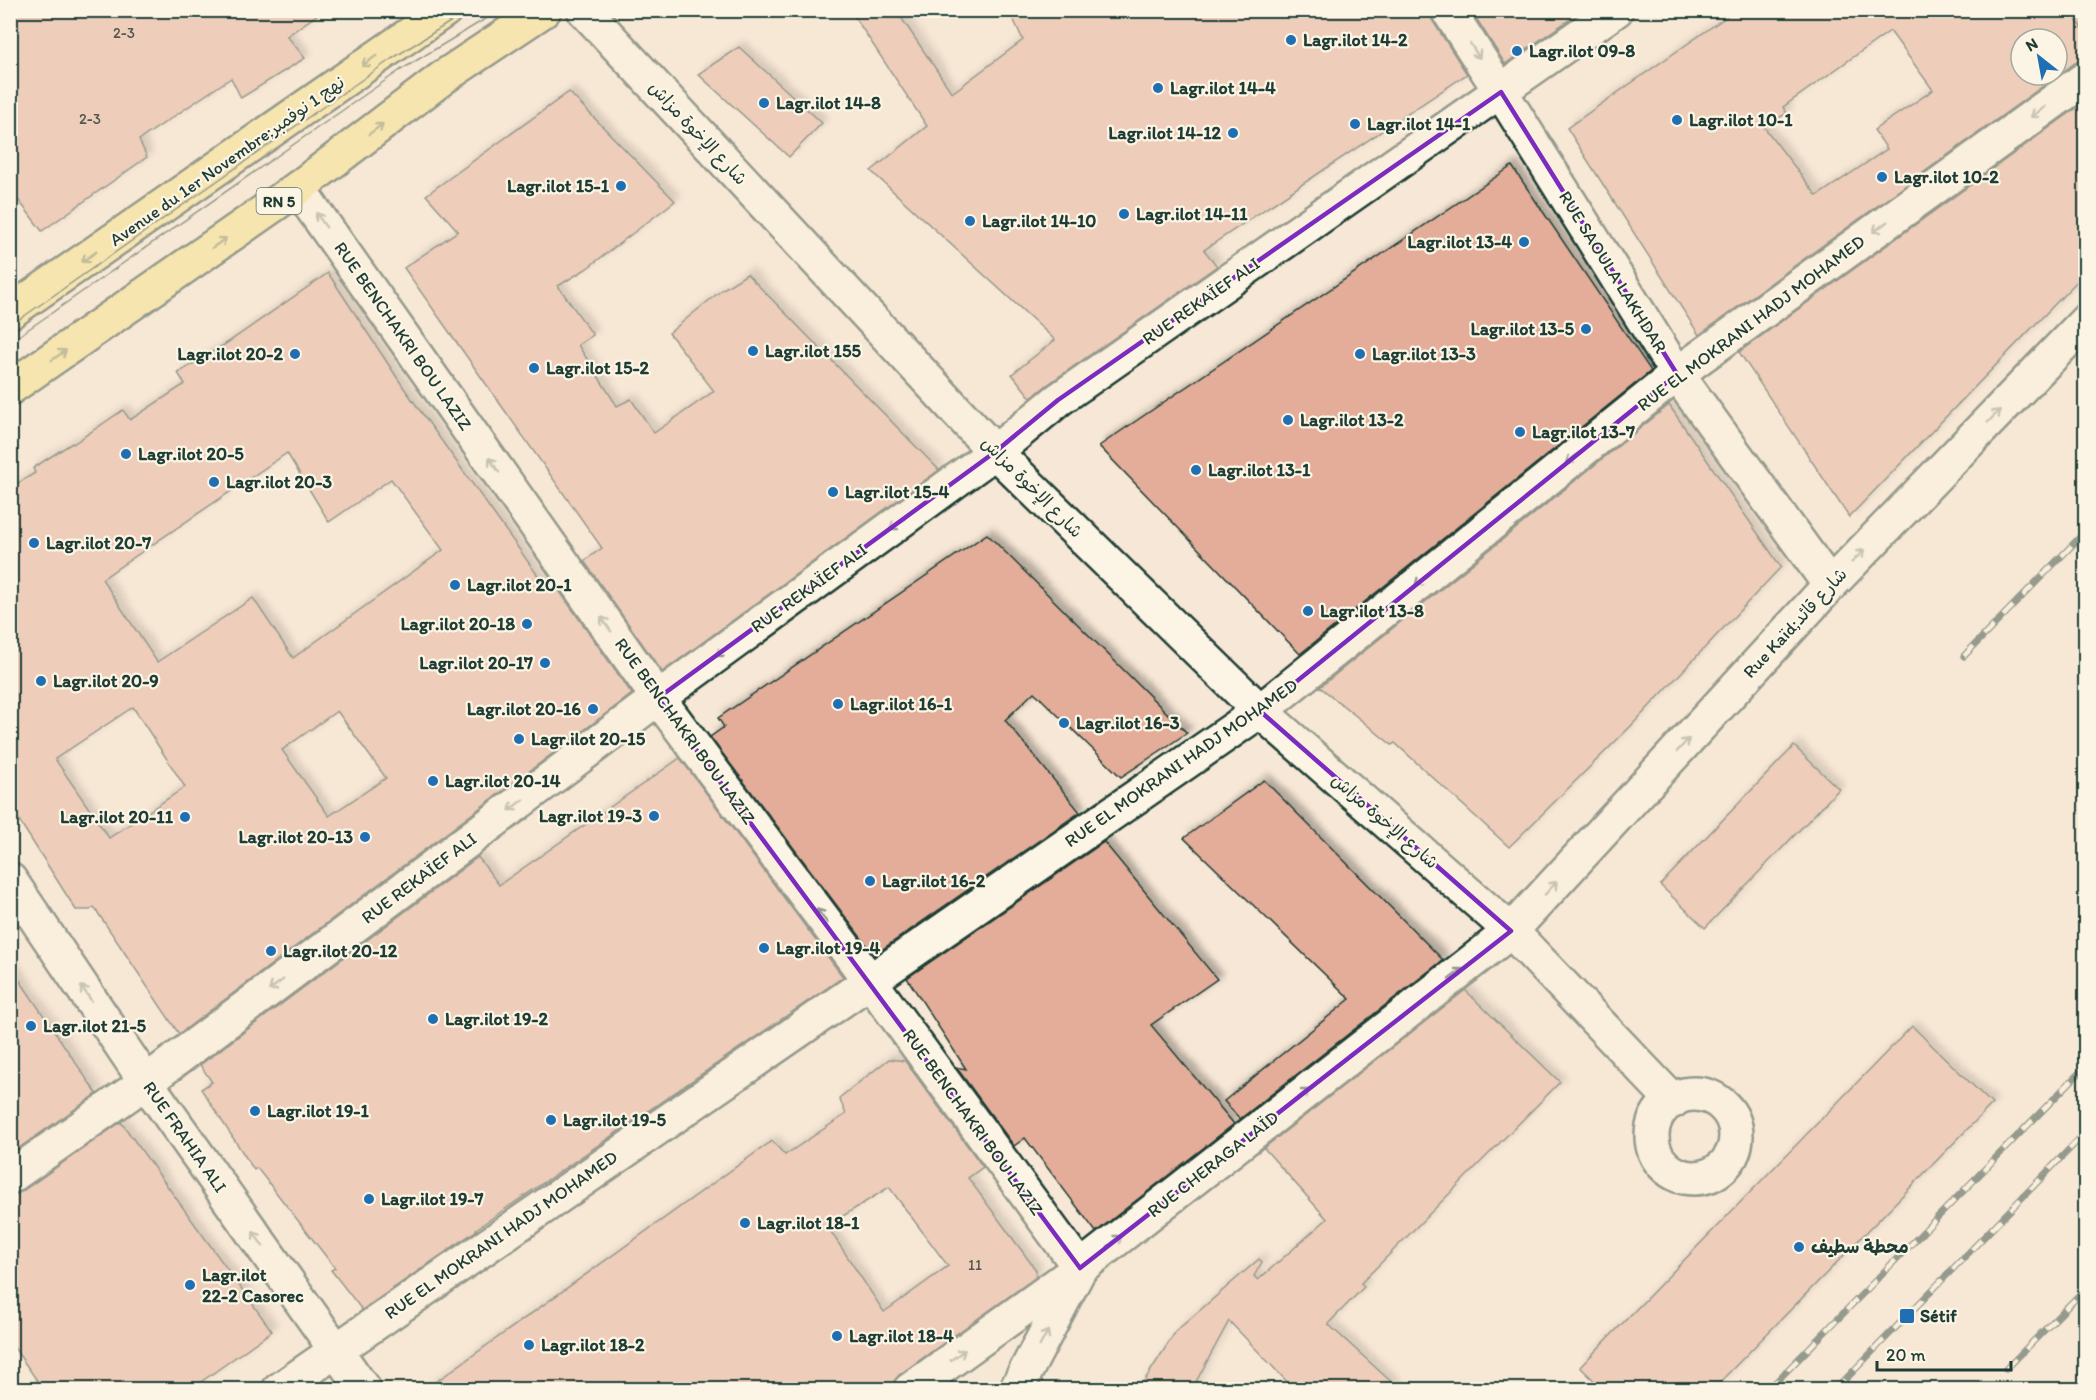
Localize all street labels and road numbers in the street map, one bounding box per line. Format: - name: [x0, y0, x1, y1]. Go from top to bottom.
- street label: Avenue du 1er Novembre;نهج 1 نوفمبر: [105, 71, 349, 252]
- street label: شارع الإخوة مزاش: [643, 76, 752, 190]
- street label: RUE SAOULA LAKHDAR: [1554, 187, 1672, 357]
- road number: RN 5: [256, 188, 302, 214]
- street label: RUE EL MOKRANI HADJ MOHAMED: [1633, 230, 1869, 416]
- street label: RUE BENCHAKRI BOU LAZIZ: [329, 237, 477, 435]
- street label: RUE REKAÏEF ALI: [1138, 252, 1264, 350]
- street label: شارع الإخوة مزاش: [976, 432, 1087, 543]
- street label: RUE REKAÏEF ALI: [747, 538, 871, 638]
- street label: Rue Kaïd;شارع قائد: [1738, 563, 1852, 683]
- street label: RUE BENCHAKRI BOU LAZIZ: [610, 633, 760, 829]
- street label: RUE EL MOKRANI HADJ MOHAMED: [1060, 674, 1302, 852]
- street label: شارع الإخوة مزاش: [1326, 769, 1443, 874]
- street label: RUE REKAÏEF ALI: [357, 828, 481, 928]
- street label: RUE BENCHAKRI BOU LAZIZ: [898, 1024, 1048, 1220]
- street label: RUE FRAHIA ALI: [138, 1077, 232, 1197]
- street label: RUE CHERAGA LAÏD: [1143, 1106, 1283, 1222]
- street label: RUE EL MOKRANI HADJ MOHAMED: [380, 1146, 622, 1324]

